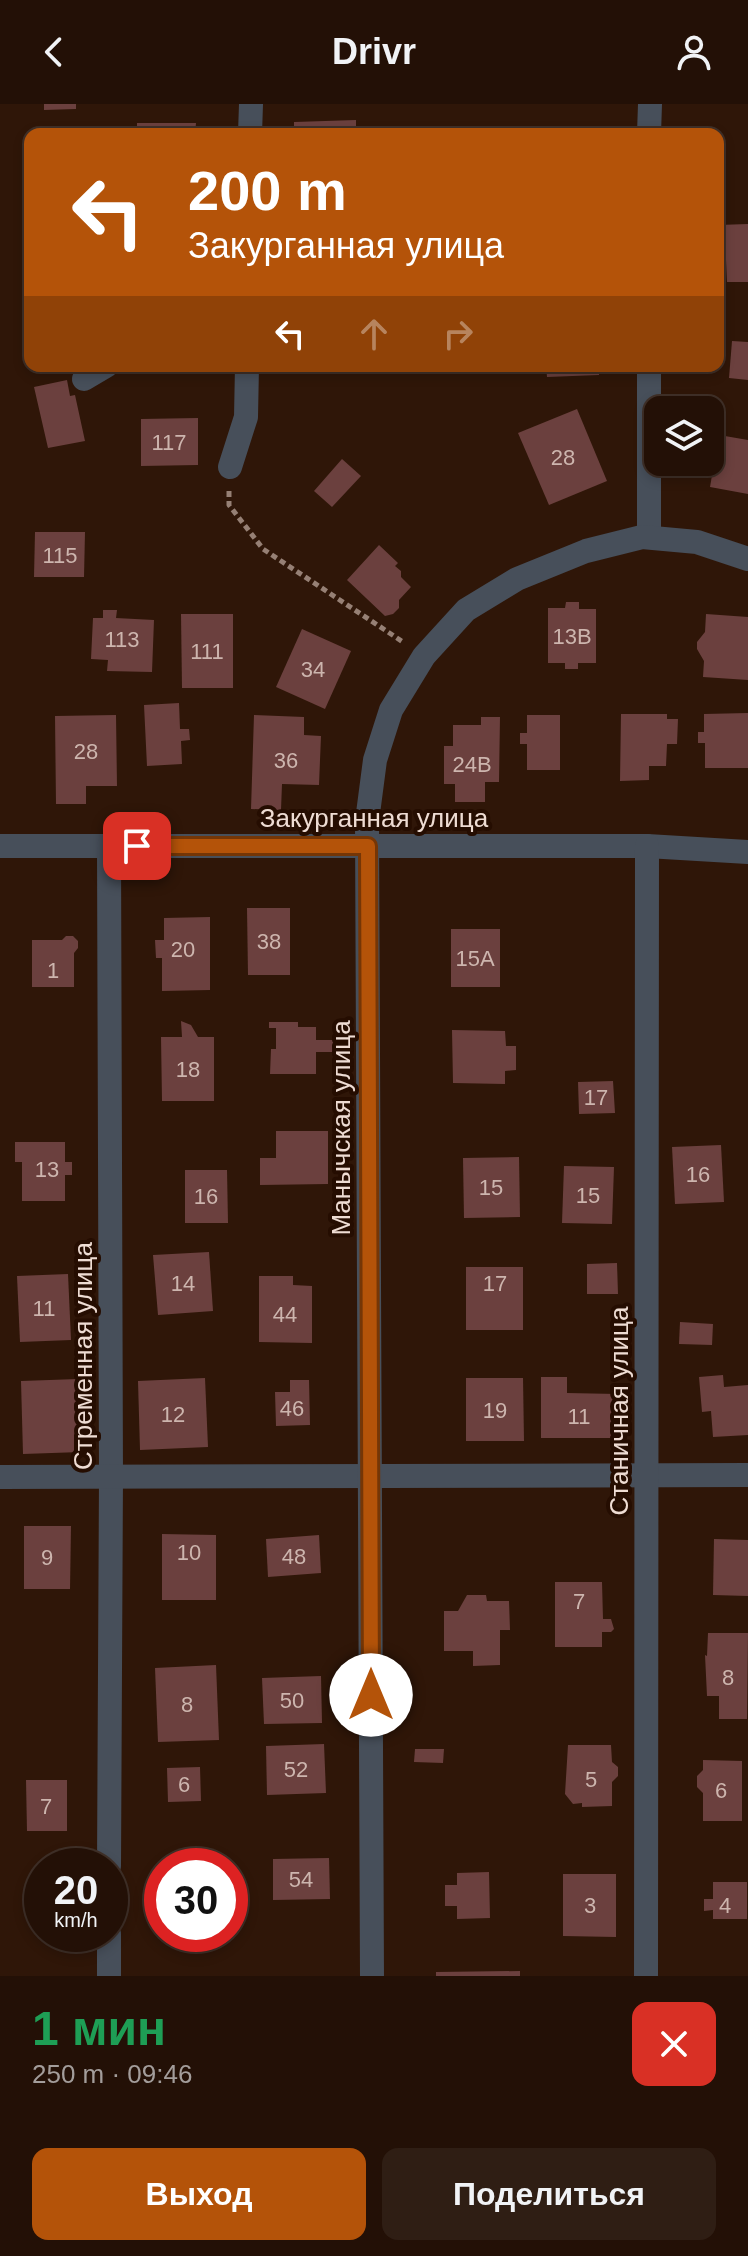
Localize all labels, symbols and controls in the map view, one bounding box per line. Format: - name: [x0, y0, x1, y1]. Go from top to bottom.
- icon: back: [32, 30, 76, 74]
- icon: person: [672, 30, 716, 74]
- text: Drivr: [332, 31, 416, 72]
- text: 200 m: [188, 159, 347, 222]
- icon: left: [56, 160, 160, 264]
- text: Закурганная улица: [188, 225, 504, 266]
- icon: left: [268, 312, 312, 356]
- icon: ahead: [352, 312, 396, 356]
- icon: right: [436, 312, 480, 356]
- map controls: [644, 396, 724, 476]
- button: layers: [644, 396, 724, 476]
- house number: 117: [151, 430, 187, 455]
- house number: 28: [551, 445, 575, 470]
- house number: 115: [42, 543, 78, 568]
- house number: 13В: [552, 624, 592, 649]
- house number: 113: [104, 627, 140, 652]
- house number: 111: [190, 639, 224, 664]
- house number: 34: [301, 657, 325, 682]
- house number: 28: [74, 739, 98, 764]
- house number: 36: [274, 748, 298, 773]
- house number: 24В: [452, 752, 492, 777]
- street label: Закурганная улица: [260, 803, 489, 833]
- pin: [103, 812, 171, 880]
- icon: arrive: [115, 824, 159, 868]
- house number: 38: [257, 929, 281, 954]
- house number: 20: [171, 937, 195, 962]
- house number: 15А: [455, 946, 495, 971]
- house number: 1: [47, 958, 59, 983]
- street label: Манычская улица: [326, 1020, 356, 1236]
- house number: 18: [176, 1057, 200, 1082]
- house number: 17: [584, 1085, 608, 1110]
- house number: 13: [35, 1157, 59, 1182]
- house number: 16: [686, 1162, 710, 1187]
- house number: 15: [479, 1175, 503, 1200]
- house number: 15: [576, 1183, 600, 1208]
- house number: 16: [194, 1184, 218, 1209]
- street label: Стременная улица: [68, 1242, 98, 1470]
- house number: 14: [171, 1271, 195, 1296]
- house number: 17: [483, 1271, 507, 1296]
- house number: 11: [33, 1296, 55, 1321]
- house number: 44: [273, 1302, 297, 1327]
- street label: Станичная улица: [604, 1306, 634, 1515]
- house number: 46: [280, 1396, 304, 1421]
- house number: 19: [483, 1398, 507, 1423]
- house number: 12: [161, 1402, 185, 1427]
- house number: 11: [568, 1404, 590, 1429]
- house number: 10: [177, 1540, 201, 1565]
- house number: 48: [282, 1544, 306, 1569]
- house number: 9: [41, 1545, 53, 1570]
- house number: 7: [573, 1589, 585, 1614]
- position arrow: [329, 1653, 413, 1737]
- house number: 8: [722, 1665, 734, 1690]
- house number: 50: [280, 1688, 304, 1713]
- house number: 8: [181, 1692, 193, 1717]
- house number: 52: [284, 1757, 308, 1782]
- house number: 5: [585, 1767, 597, 1792]
- house number: 6: [178, 1772, 190, 1797]
- house number: 6: [715, 1778, 727, 1803]
- house number: 7: [40, 1794, 52, 1819]
- speed limit sign: 30: [144, 1848, 248, 1952]
- house number: 54: [289, 1867, 313, 1892]
- text: 20: [54, 1868, 98, 1912]
- house number: 3: [584, 1893, 596, 1918]
- house number: 4: [719, 1893, 731, 1918]
- text: km/h: [54, 1909, 98, 1931]
- text: 1 мин: [32, 2002, 166, 2055]
- button: close: [632, 2002, 716, 2086]
- text: 250 m · 09:46: [32, 2059, 192, 2089]
- button: Выход: [32, 2148, 366, 2240]
- button: Поделиться: [382, 2148, 716, 2240]

